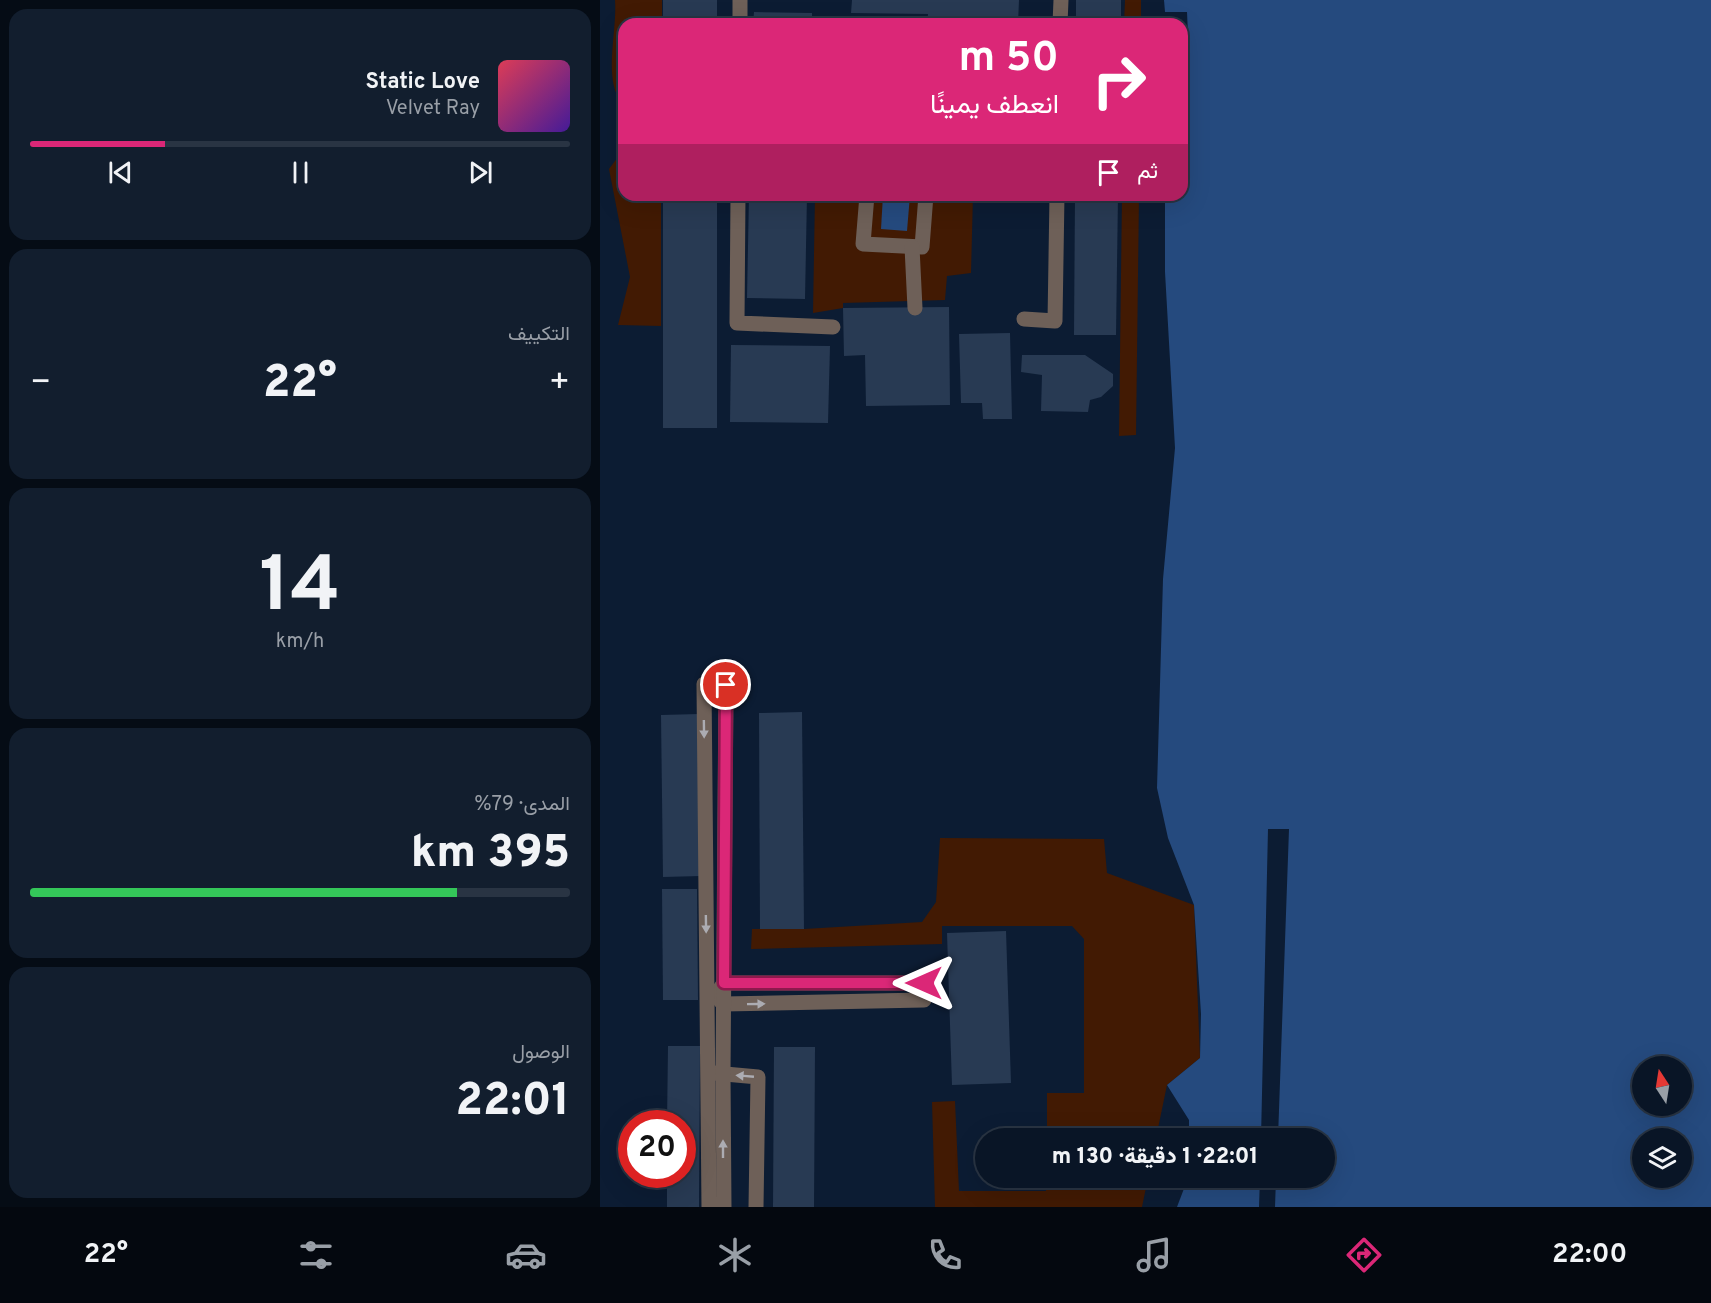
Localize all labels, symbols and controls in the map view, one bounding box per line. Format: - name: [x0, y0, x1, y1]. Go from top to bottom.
- text: 50 m: [959, 33, 1059, 86]
- icon: right: [1080, 42, 1158, 120]
- text: Static Love: [366, 69, 480, 96]
- text: انعطف يمينًا: [930, 89, 1059, 123]
- text: Velvet Ray: [386, 96, 480, 122]
- icon: previous: [104, 156, 137, 189]
- icon: pause: [284, 156, 317, 189]
- icon: next: [464, 156, 497, 189]
- icon: arrive: [1092, 156, 1125, 189]
- text: ثم: [1137, 159, 1158, 186]
- text: التكييف: [508, 322, 570, 348]
- text: 22°: [263, 356, 337, 413]
- text: −: [30, 363, 51, 405]
- text: +: [549, 363, 570, 405]
- text: 14: [259, 540, 341, 639]
- text: km/h: [276, 629, 324, 655]
- pin: [700, 659, 751, 710]
- icon: arrive: [709, 668, 742, 701]
- one-way arrow: [699, 719, 709, 738]
- text: المدى · 79%: [474, 792, 570, 818]
- text: 395 km: [411, 826, 570, 883]
- one-way arrow: [701, 914, 711, 933]
- position arrow: [892, 951, 956, 1015]
- one-way arrow: [747, 999, 766, 1008]
- text: الوصول: [512, 1040, 570, 1066]
- north arrow: [1632, 1056, 1692, 1116]
- map controls: [1632, 1056, 1692, 1188]
- one-way arrow: [736, 1071, 755, 1081]
- text: 22:01: [456, 1074, 570, 1131]
- speed limit sign: 20: [618, 1110, 696, 1188]
- button: layers: [1632, 1128, 1692, 1188]
- one-way arrow: [718, 1139, 728, 1158]
- text: 22:01 · 1 دقيقة · 130 m: [1052, 1144, 1258, 1171]
- icon: filters: [295, 1234, 337, 1276]
- icon: car: [505, 1234, 547, 1276]
- icon: climate: [714, 1234, 756, 1276]
- icon: phone: [924, 1234, 966, 1276]
- icon: music: [1133, 1234, 1175, 1276]
- icon: directions: [1343, 1234, 1385, 1276]
- text: 22°: [84, 1238, 128, 1272]
- text: 22:00: [1552, 1238, 1627, 1272]

